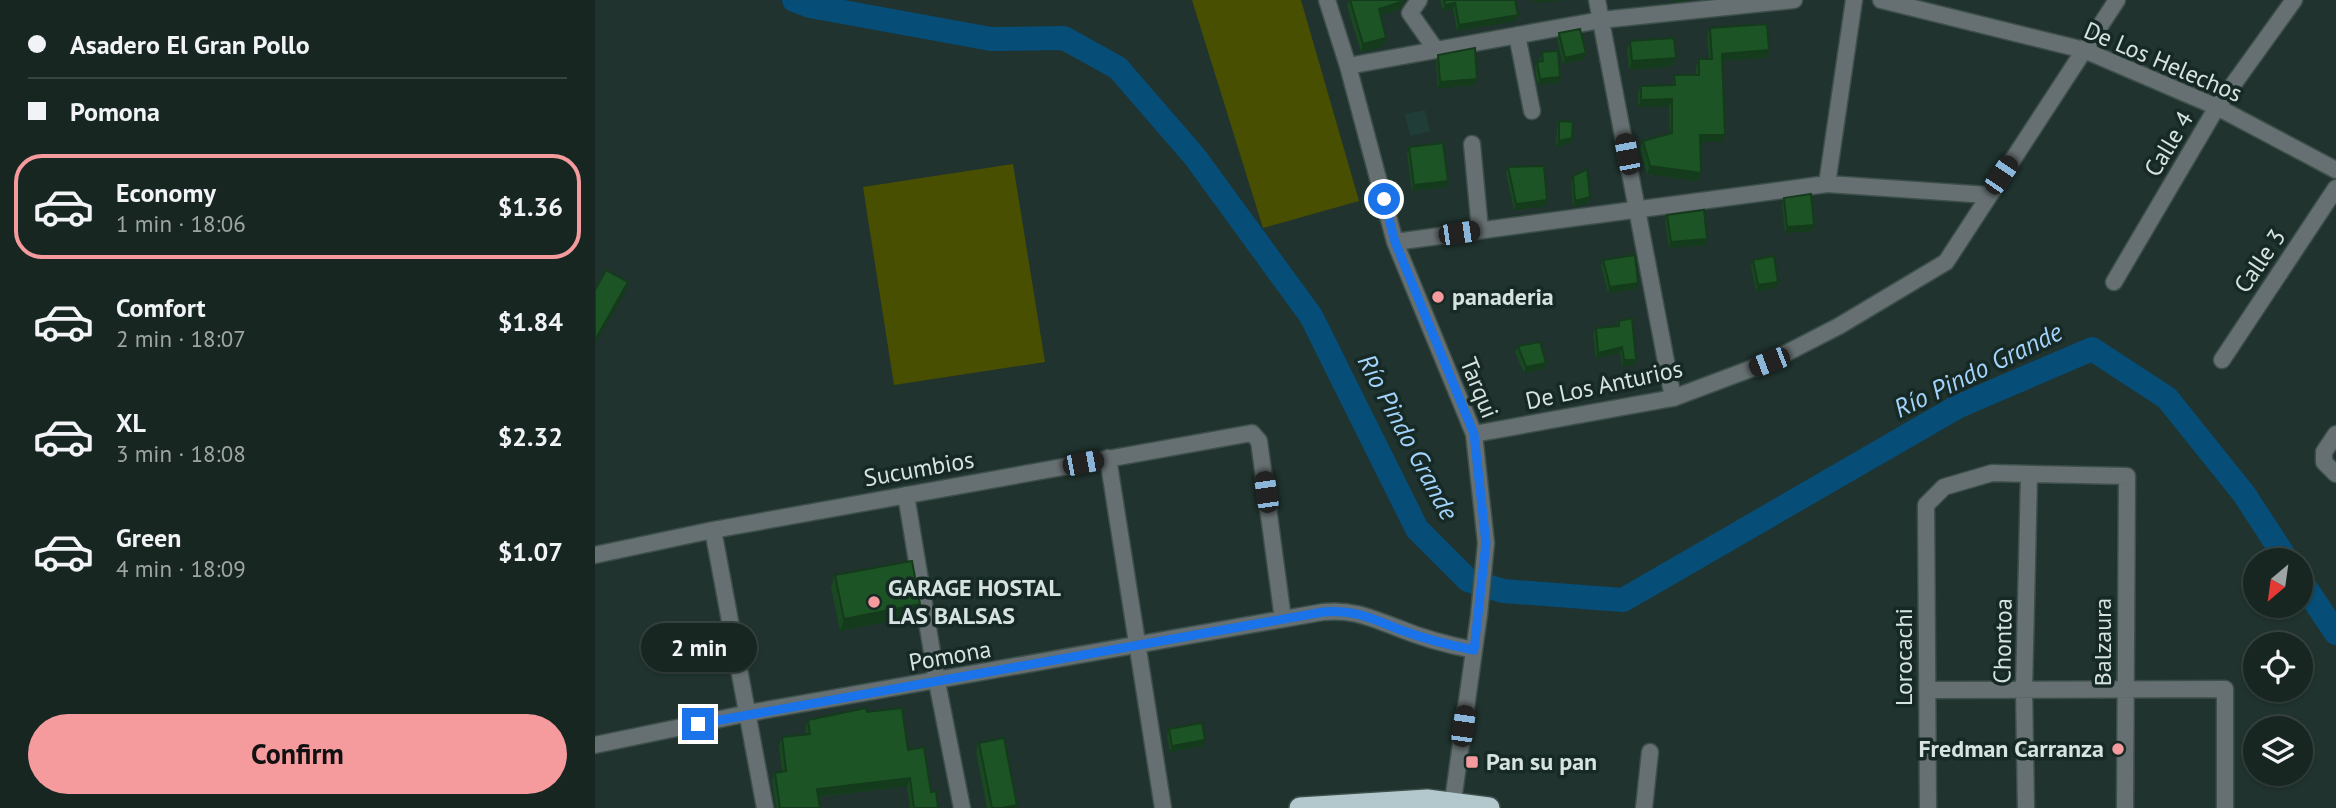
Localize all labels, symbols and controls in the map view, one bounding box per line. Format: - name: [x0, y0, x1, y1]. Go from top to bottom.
- street label: De Los Helechos: [2079, 14, 2247, 109]
- text: Asadero El Gran Pollo: [70, 28, 310, 61]
- text: Pomona: [70, 95, 160, 128]
- street label: Calle 4: [2137, 105, 2200, 182]
- car: [1613, 131, 1642, 177]
- car: [1981, 152, 2022, 198]
- icon: car: [32, 175, 95, 238]
- text: Economy: [116, 176, 216, 209]
- route start: [1368, 183, 1400, 215]
- text: $1.36: [498, 190, 563, 223]
- text: 1 min · 18:06: [116, 209, 246, 238]
- car: [1437, 220, 1482, 246]
- street label: Calle 3: [2227, 223, 2292, 299]
- place label: panaderia: [1452, 281, 1554, 312]
- marker: panaderia: [1430, 289, 1446, 305]
- icon: car: [32, 290, 95, 353]
- text: Comfort: [116, 291, 206, 324]
- text: $1.84: [498, 305, 563, 338]
- water label: Río Pindo Grande: [1888, 315, 2067, 425]
- text: 2 min · 18:07: [116, 324, 246, 353]
- car: [1746, 345, 1793, 379]
- water label: Río Pindo Grande: [1351, 348, 1466, 525]
- street label: Tarqui: [1453, 353, 1506, 423]
- street label: De Los Anturios: [1523, 353, 1685, 416]
- icon: car: [32, 405, 95, 468]
- text: XL: [116, 406, 146, 439]
- text: $2.32: [498, 420, 563, 453]
- text: 3 min · 18:08: [116, 439, 246, 468]
- street label: Sucumbios: [861, 444, 976, 493]
- car: [1061, 449, 1106, 477]
- car: [1253, 470, 1280, 514]
- icon: car: [32, 520, 95, 583]
- text: Green: [116, 521, 181, 554]
- text: $1.07: [498, 535, 563, 568]
- north arrow: [2243, 548, 2313, 618]
- map controls: [2243, 548, 2313, 786]
- text: 4 min · 18:09: [116, 554, 246, 583]
- place label: GARAGE HOSTAL LAS BALSAS: [888, 572, 1061, 631]
- marker: GARAGE HOSTAL LAS BALSAS: [866, 594, 882, 610]
- street label: Chontoa: [1986, 598, 2019, 684]
- street label: Balzaura: [2087, 598, 2118, 686]
- street label: Lorocachi: [1888, 608, 1919, 706]
- callout: 2 min: [640, 622, 756, 672]
- button: locate: [2243, 632, 2313, 702]
- text: 2 min: [671, 633, 727, 662]
- street label: Pomona: [906, 633, 993, 678]
- car: [1450, 704, 1477, 748]
- route end: [682, 708, 714, 740]
- button: Confirm: [28, 714, 567, 794]
- button: layers: [2243, 716, 2313, 786]
- place label: Fredman Carranza: [1918, 733, 2104, 764]
- marker: Fredman Carranza: [2110, 741, 2126, 757]
- place label: Pan su pan: [1486, 746, 1597, 777]
- marker: Pan su pan: [1464, 754, 1480, 770]

